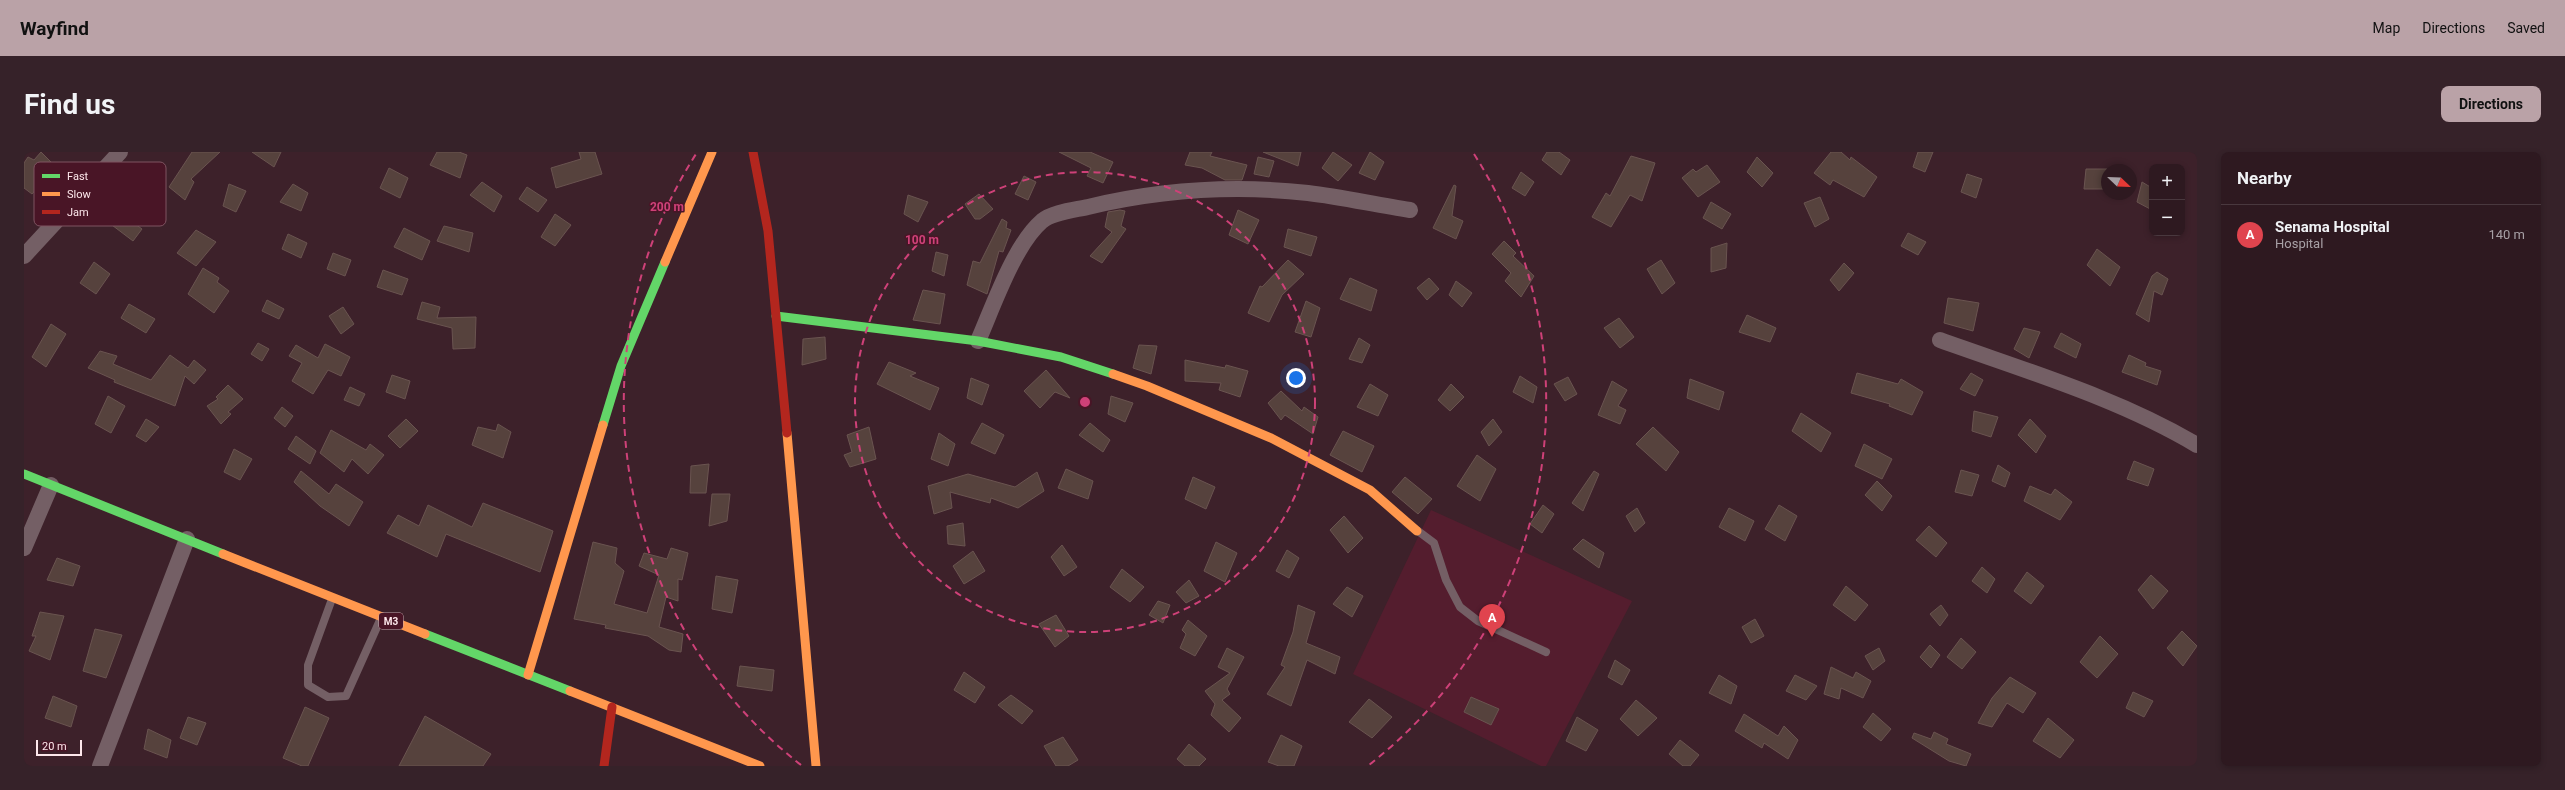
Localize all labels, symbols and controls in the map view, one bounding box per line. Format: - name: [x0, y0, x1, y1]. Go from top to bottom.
- text: Wayfind: [20, 17, 89, 40]
- text: Map: [2373, 20, 2400, 36]
- text: Directions: [2422, 20, 2485, 36]
- text: Saved: [2507, 20, 2545, 36]
- button: Directions: [2441, 86, 2541, 122]
- text: Find us: [24, 88, 115, 121]
- legend: [34, 162, 166, 226]
- north arrow: [2101, 164, 2137, 200]
- map controls: [2149, 164, 2185, 236]
- button: +: [2149, 164, 2185, 200]
- text: Nearby: [2237, 168, 2292, 188]
- text: Fast: [67, 170, 89, 183]
- text: Slow: [67, 188, 91, 201]
- text: 200 m: [650, 200, 684, 214]
- button: −: [2149, 200, 2185, 236]
- text: Jam: [67, 206, 89, 219]
- text: Senama Hospital: [2275, 218, 2390, 236]
- text: A: [2246, 227, 2254, 242]
- text: 140 m: [2488, 227, 2525, 242]
- text: 100 m: [905, 233, 939, 247]
- text: Hospital: [2275, 236, 2323, 251]
- your location: [1286, 368, 1306, 388]
- centre of rings: [1078, 395, 1092, 409]
- pin: A: [1479, 604, 1505, 637]
- road number: M3: [379, 613, 403, 629]
- scale bar: [36, 738, 82, 757]
- text: 20 m: [42, 740, 67, 753]

